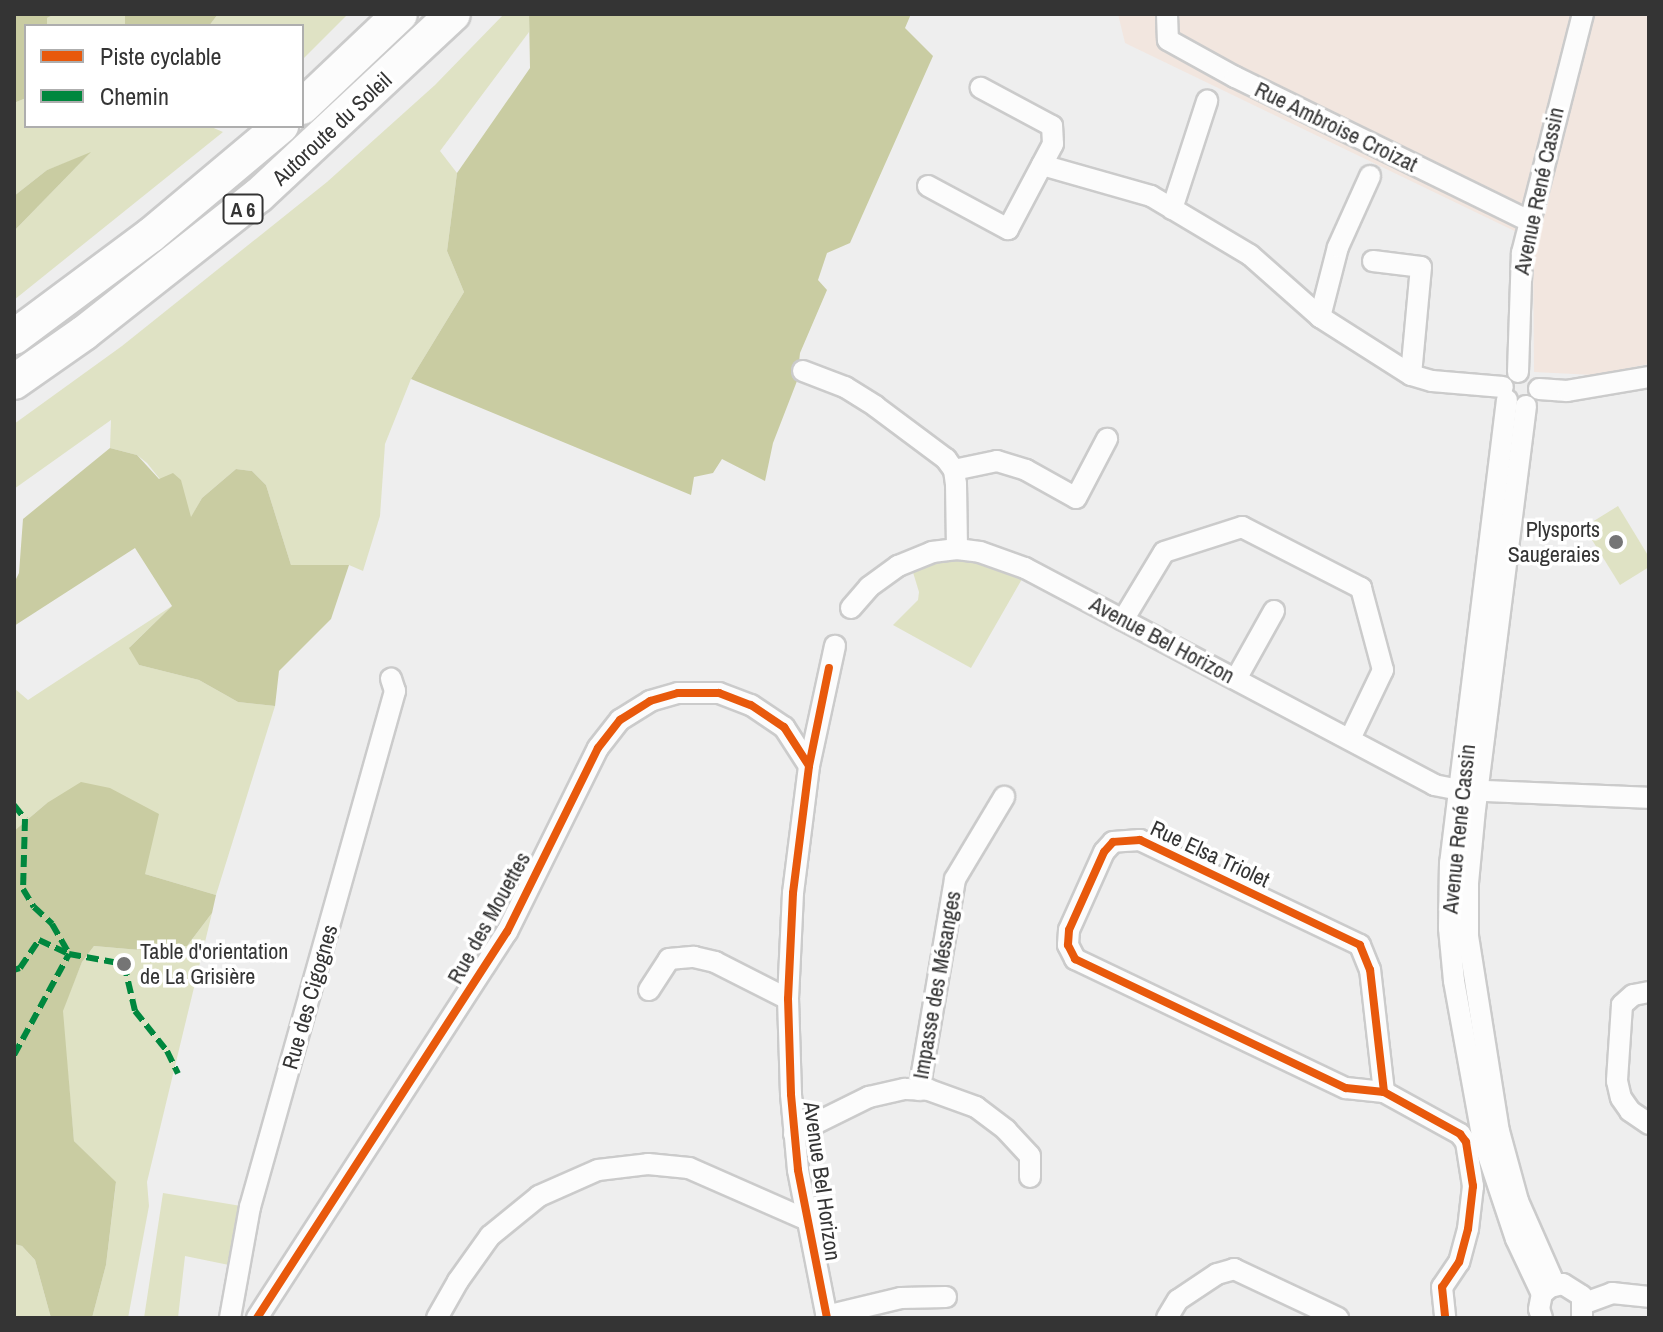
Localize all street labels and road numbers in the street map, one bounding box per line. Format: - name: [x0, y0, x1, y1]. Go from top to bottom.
- street label: Autoroute du Soleil: [267, 67, 397, 191]
- street label: Rue Ambroise Croizat: [1250, 76, 1422, 178]
- street label: Avenue René Cassin: [1508, 105, 1570, 277]
- road number: A 6: [221, 193, 265, 225]
- street label: Avenue Bel Horizon: [1085, 591, 1239, 689]
- street label: Avenue René Cassin: [1437, 743, 1481, 915]
- street label: Rue Elsa Triolet: [1146, 815, 1274, 893]
- street label: Rue des Mouettes: [442, 848, 536, 988]
- street label: Impasse des Mésanges: [907, 889, 967, 1081]
- street label: Rue des Cigognes: [277, 922, 343, 1072]
- street label: Avenue Bel Horizon: [798, 1100, 846, 1262]

